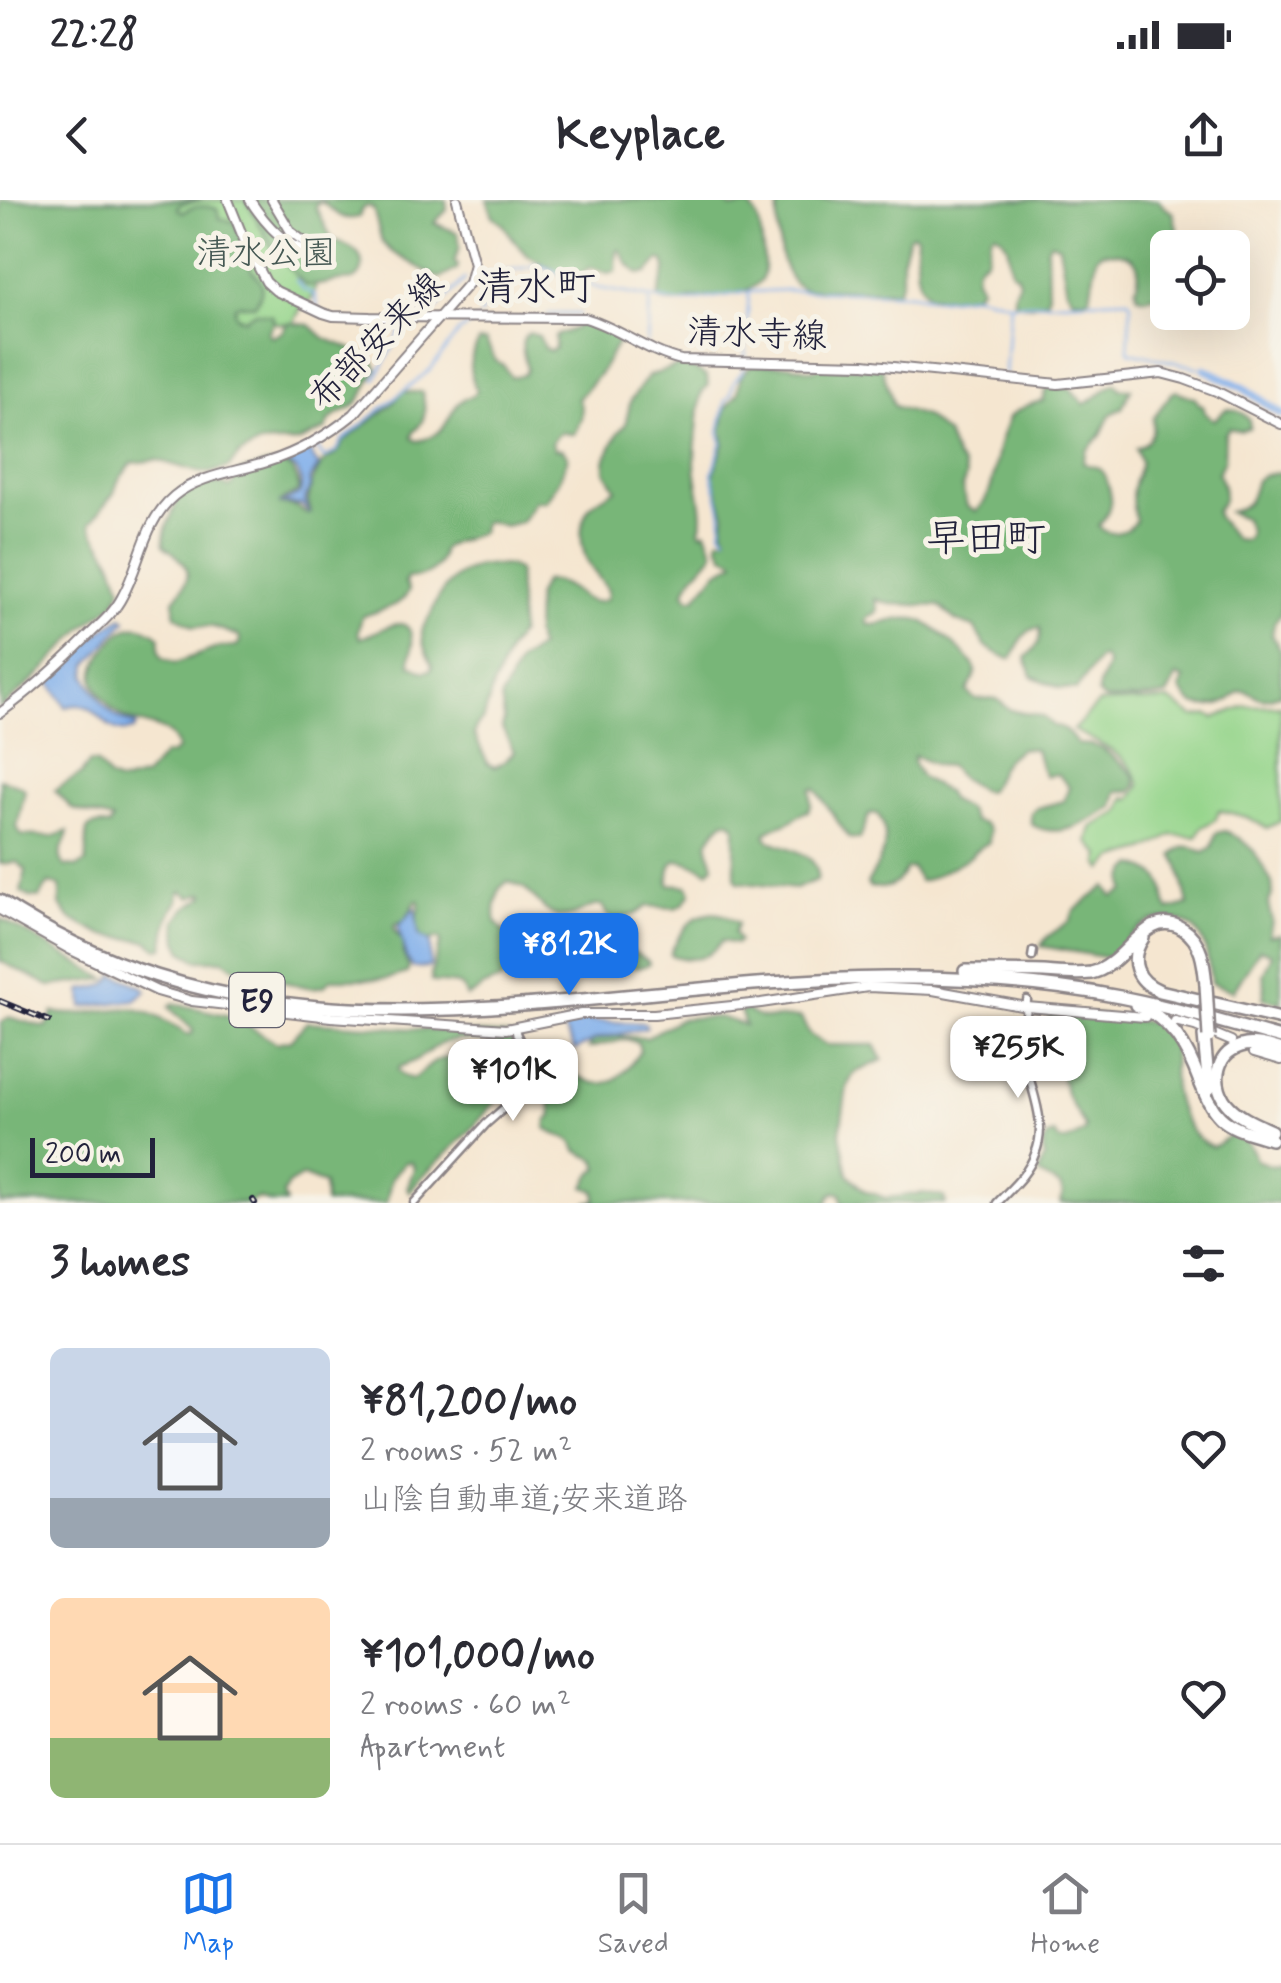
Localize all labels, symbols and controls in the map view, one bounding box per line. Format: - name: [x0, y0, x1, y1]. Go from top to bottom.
- text: 22:28: [50, 11, 138, 60]
- text: Keyplace: [556, 106, 725, 165]
- icon: back: [50, 108, 105, 163]
- icon: share: [1176, 108, 1231, 163]
- map controls: [1150, 230, 1250, 330]
- button: locate: [1150, 230, 1250, 330]
- park label: 清水公園: [196, 231, 336, 277]
- street label: 布部安来線: [300, 262, 455, 420]
- district label: 清水町: [476, 263, 596, 315]
- street label: 清水寺線: [686, 310, 828, 360]
- district label: 早田町: [926, 514, 1046, 566]
- pin: ¥81.2K: [488, 913, 650, 998]
- text: ¥81.2K: [521, 924, 617, 966]
- road number: E9: [230, 973, 284, 1027]
- pin: ¥255K: [948, 1016, 1088, 1101]
- text: ¥255K: [972, 1027, 1064, 1069]
- pin: ¥101K: [443, 1039, 583, 1124]
- text: ¥101K: [470, 1050, 556, 1092]
- scale bar: [30, 1133, 155, 1178]
- text: 200 m: [45, 1137, 121, 1174]
- text: 3 homes: [50, 1236, 190, 1291]
- icon: filters: [1176, 1236, 1231, 1291]
- text: ¥81,200/mo: [360, 1375, 577, 1430]
- icon: home: [130, 1388, 250, 1508]
- icon: heart: [1176, 1421, 1231, 1476]
- text: 2 rooms · 52 m²: [360, 1430, 572, 1472]
- text: 山陰自動車道;安来道路: [360, 1479, 687, 1521]
- text: ¥101,000/mo: [360, 1629, 595, 1684]
- icon: home: [130, 1638, 250, 1758]
- icon: heart: [1176, 1671, 1231, 1726]
- text: 2 rooms · 60 m²: [360, 1684, 571, 1726]
- text: Apartment: [360, 1726, 505, 1768]
- tab: Map: [181, 1866, 236, 1963]
- tab: Saved: [598, 1866, 669, 1963]
- tab: Home: [1030, 1866, 1100, 1963]

